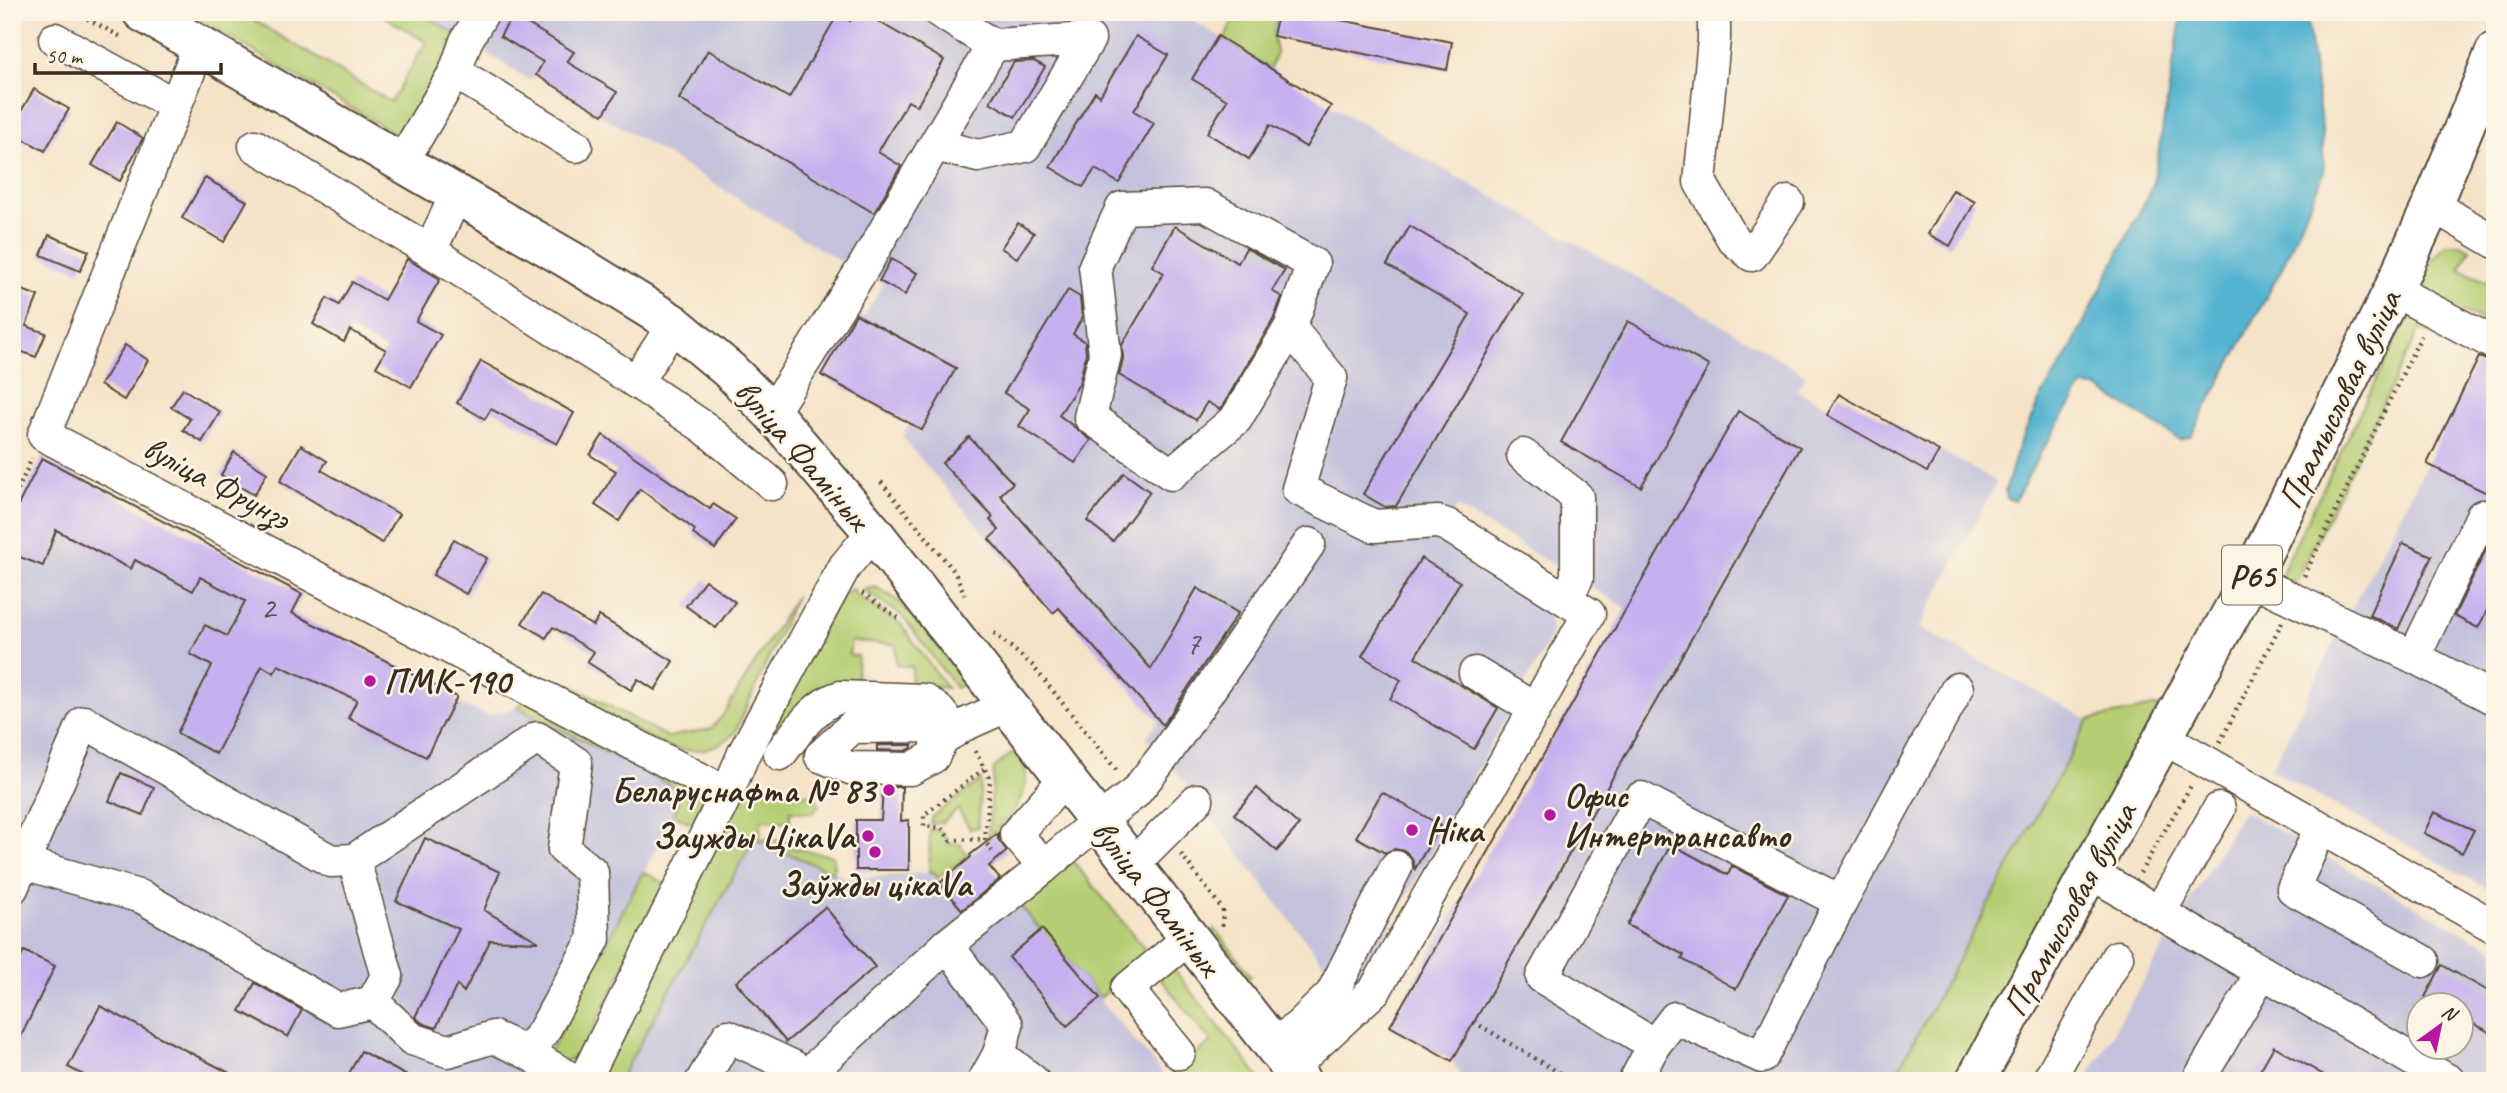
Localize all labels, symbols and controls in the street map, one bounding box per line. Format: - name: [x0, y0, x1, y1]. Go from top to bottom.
- scale bar: [35, 32, 220, 76]
- text: 50 m: [46, 43, 84, 69]
- street label: Прамысловая вуліца: [2267, 280, 2413, 516]
- street label: вуліца Фаміных: [725, 369, 883, 542]
- street label: вуліца Фрунзэ: [135, 425, 300, 541]
- road number: Р65: [2222, 546, 2282, 604]
- house number: 2: [261, 587, 278, 628]
- house number: 7: [1186, 623, 1202, 664]
- place label: ПМК-190: [384, 659, 513, 704]
- marker: ПМК-190: [362, 673, 378, 689]
- place label: Беларуснафта № 83: [612, 768, 878, 813]
- place label: Офис Интертрансавто: [1564, 773, 1792, 858]
- marker: Беларуснафта № 83: [881, 782, 897, 798]
- street label: Прамысловая вуліца: [1992, 792, 2148, 1024]
- marker: Офис Интертрансавто: [1542, 807, 1558, 823]
- place label: Ніка: [1426, 808, 1486, 853]
- street label: вуліца Фаміных: [1082, 810, 1233, 987]
- place label: Заужды ЦікаVа: [653, 814, 857, 859]
- marker: Ніка: [1404, 822, 1420, 838]
- marker: Заужды ЦікаVа: [860, 828, 876, 844]
- marker: Заўжды цікаVа: [867, 844, 883, 860]
- place label: Заўжды цікаVа: [779, 862, 974, 907]
- north arrow: [2406, 992, 2476, 1062]
- text: N: [2437, 999, 2463, 1028]

